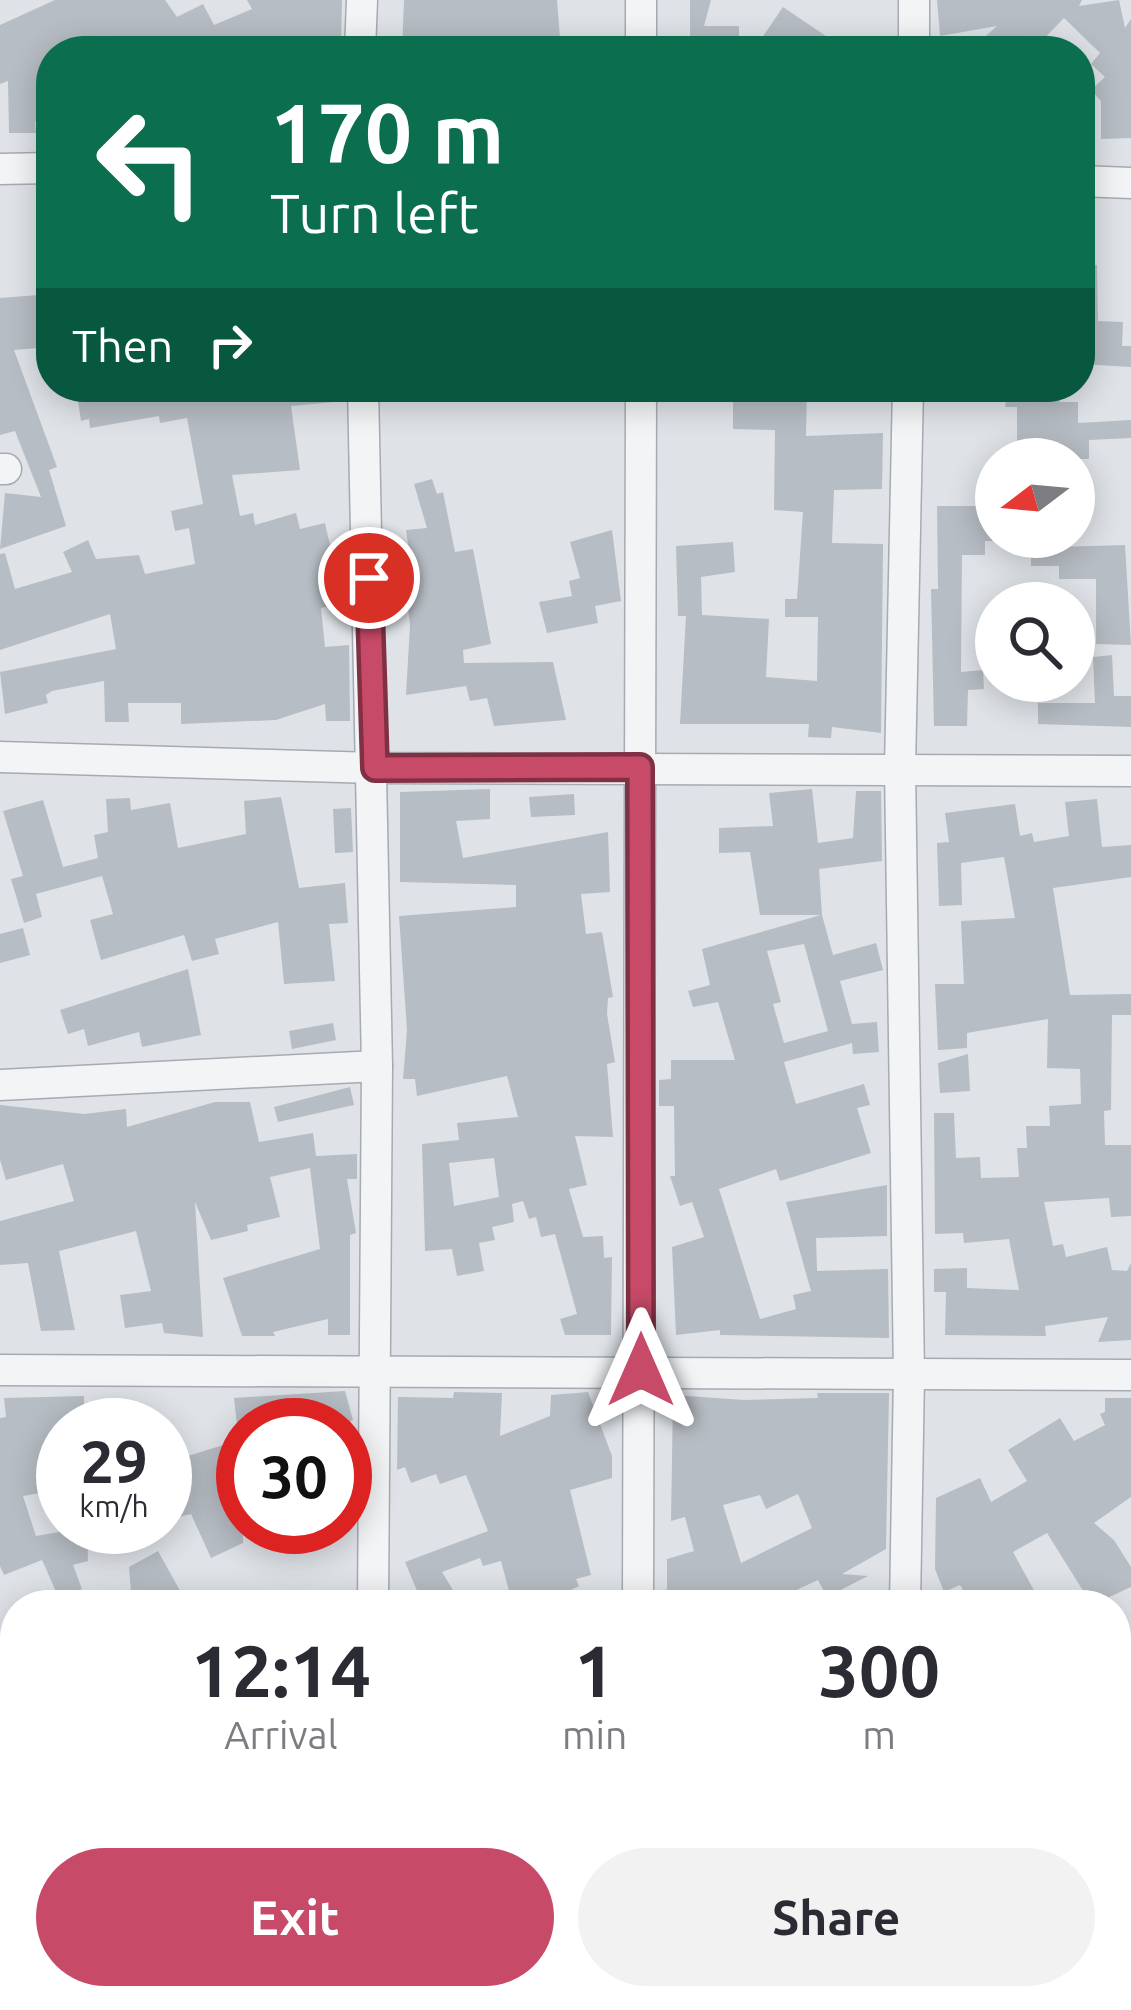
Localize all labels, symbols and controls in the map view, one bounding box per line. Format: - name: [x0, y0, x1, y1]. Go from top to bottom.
- icon: left: [72, 84, 228, 240]
- text: 170 m: [270, 85, 504, 179]
- text: Turn left: [270, 183, 479, 243]
- icon: right: [197, 312, 263, 378]
- text: Then: [72, 320, 173, 371]
- north arrow: [975, 438, 1095, 558]
- map controls: [975, 438, 1095, 702]
- pin: [318, 527, 420, 629]
- icon: arrive: [336, 545, 402, 611]
- button: search: [975, 582, 1095, 702]
- position arrow: [578, 1307, 704, 1433]
- speed limit sign: 30: [216, 1398, 372, 1554]
- text: 29: [80, 1427, 148, 1494]
- text: km/h: [79, 1489, 149, 1523]
- text: 12:14: [191, 1630, 371, 1711]
- text: 1: [574, 1630, 615, 1711]
- text: 300: [818, 1630, 940, 1711]
- text: Arrival: [224, 1713, 338, 1756]
- text: min: [562, 1713, 627, 1756]
- text: m: [862, 1713, 896, 1756]
- button: Exit: [36, 1848, 554, 1986]
- button: Share: [578, 1848, 1095, 1986]

